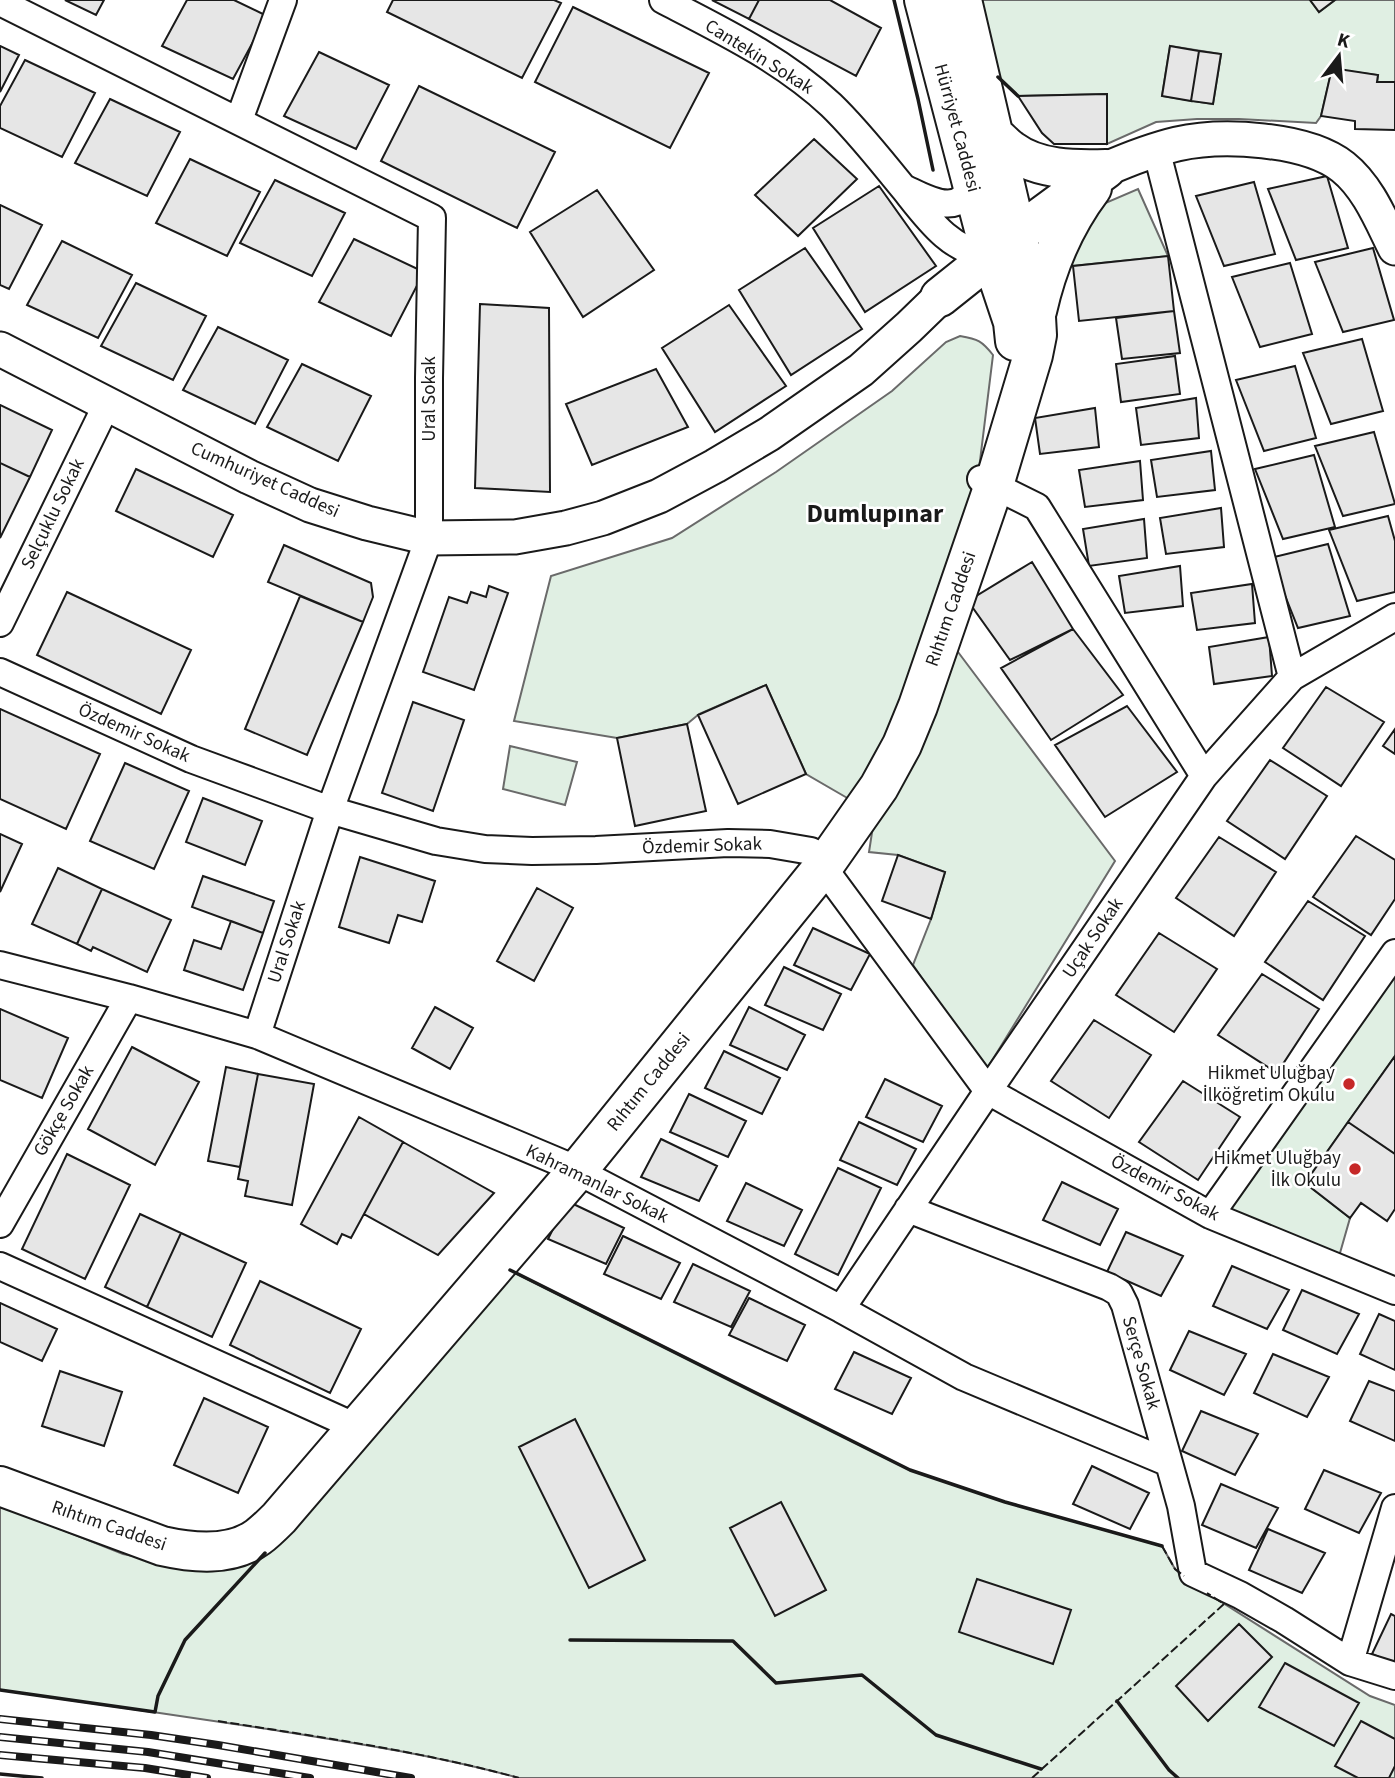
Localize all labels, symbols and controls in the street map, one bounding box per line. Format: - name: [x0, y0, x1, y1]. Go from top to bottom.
- street label: Cantekin Sokak: [700, 13, 819, 101]
- north arrow: [1304, 21, 1374, 91]
- text: K: [1334, 27, 1353, 56]
- street label: Hürriyet Caddesi: [927, 61, 987, 195]
- street label: Ural Sokak: [416, 356, 443, 442]
- street label: Cumhuriyet Caddesi: [186, 435, 344, 525]
- street label: Selçuklu Sokak: [14, 453, 92, 574]
- district label: Dumlupınar: [807, 495, 944, 532]
- street label: Rıhtım Caddesi: [919, 548, 983, 670]
- street label: Özdemir Sokak: [74, 696, 195, 770]
- street label: Özdemir Sokak: [642, 830, 763, 862]
- street label: Uçak Sokak: [1056, 892, 1130, 984]
- street label: Ural Sokak: [261, 897, 313, 987]
- street label: Rıhtım Caddesi: [601, 1027, 697, 1137]
- street label: Gökçe Sokak: [27, 1060, 101, 1162]
- place label: Hikmet Uluğbay İlköğretim Okulu: [1203, 1060, 1335, 1109]
- marker: Hikmet Uluğbay İlköğretim Okulu: [1341, 1076, 1357, 1092]
- street label: Kahramanlar Sokak: [521, 1138, 673, 1231]
- place label: Hikmet Uluğbay İlk Okulu: [1214, 1145, 1341, 1194]
- street label: Özdemir Sokak: [1106, 1148, 1225, 1228]
- marker: Hikmet Uluğbay İlk Okulu: [1347, 1161, 1363, 1177]
- street label: Serçe Sokak: [1115, 1313, 1167, 1413]
- street label: Rıhtım Caddesi: [48, 1494, 170, 1558]

